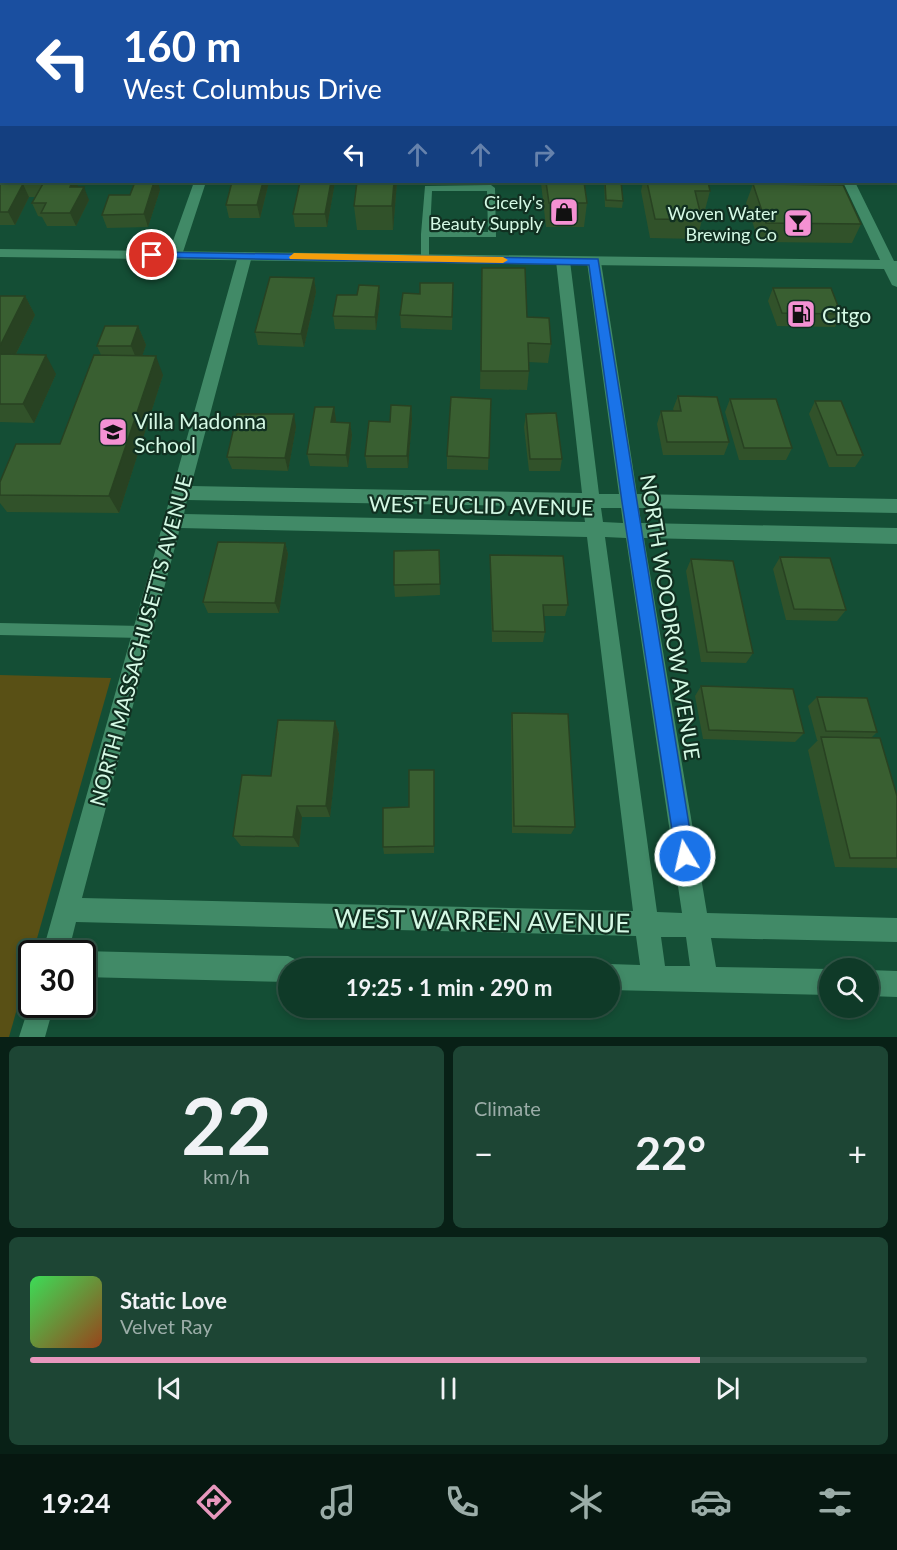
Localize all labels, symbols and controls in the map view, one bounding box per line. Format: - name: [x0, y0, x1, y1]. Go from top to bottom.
- text: 160 m: [123, 21, 241, 71]
- icon: left: [24, 24, 102, 102]
- text: West Columbus Drive: [123, 72, 382, 105]
- icon: left: [338, 138, 371, 171]
- icon: ahead: [401, 138, 434, 171]
- icon: ahead: [464, 138, 497, 171]
- icon: right: [527, 138, 560, 171]
- place label: Cicely's Beauty Supply: [430, 191, 544, 234]
- shop icon: Cicely's Beauty Supply: [548, 196, 580, 228]
- place label: Woven Water Brewing Co: [668, 202, 777, 245]
- bar icon: Woven Water Brewing Co: [782, 207, 814, 239]
- pin: [126, 229, 177, 280]
- icon: arrive: [135, 238, 168, 271]
- fuel station icon: Citgo: [785, 298, 817, 330]
- place label: Citgo: [822, 302, 871, 327]
- place label: Villa Madonna School: [134, 408, 266, 457]
- school or university icon: Villa Madonna School: [97, 416, 129, 448]
- street label: NORTH MASSACHUSETTS AVENUE: [84, 471, 196, 809]
- street label: NORTH WOODROW AVENUE: [636, 472, 706, 762]
- street label: WEST EUCLID AVENUE: [369, 491, 593, 519]
- position arrow: [653, 824, 717, 888]
- street label: WEST WARREN AVENUE: [334, 901, 630, 939]
- speed limit sign: 30: [18, 940, 96, 1018]
- map controls: [819, 958, 879, 1018]
- button: search: [819, 958, 879, 1018]
- text: 19:25 · 1 min · 290 m: [346, 974, 552, 1001]
- text: 22: [181, 1078, 272, 1172]
- text: Climate: [474, 1096, 541, 1120]
- text: 22°: [635, 1126, 706, 1180]
- text: −: [474, 1133, 493, 1173]
- text: +: [848, 1133, 867, 1173]
- text: km/h: [203, 1164, 250, 1188]
- text: Static Love: [120, 1287, 227, 1314]
- text: Velvet Ray: [120, 1314, 213, 1338]
- icon: previous: [153, 1372, 186, 1405]
- icon: pause: [432, 1372, 465, 1405]
- icon: next: [711, 1372, 744, 1405]
- icon: directions: [193, 1481, 235, 1523]
- icon: music: [317, 1481, 359, 1523]
- icon: phone: [441, 1481, 483, 1523]
- icon: climate: [565, 1481, 607, 1523]
- icon: car: [690, 1481, 732, 1523]
- icon: filters: [814, 1481, 856, 1523]
- text: 19:24: [41, 1486, 111, 1519]

